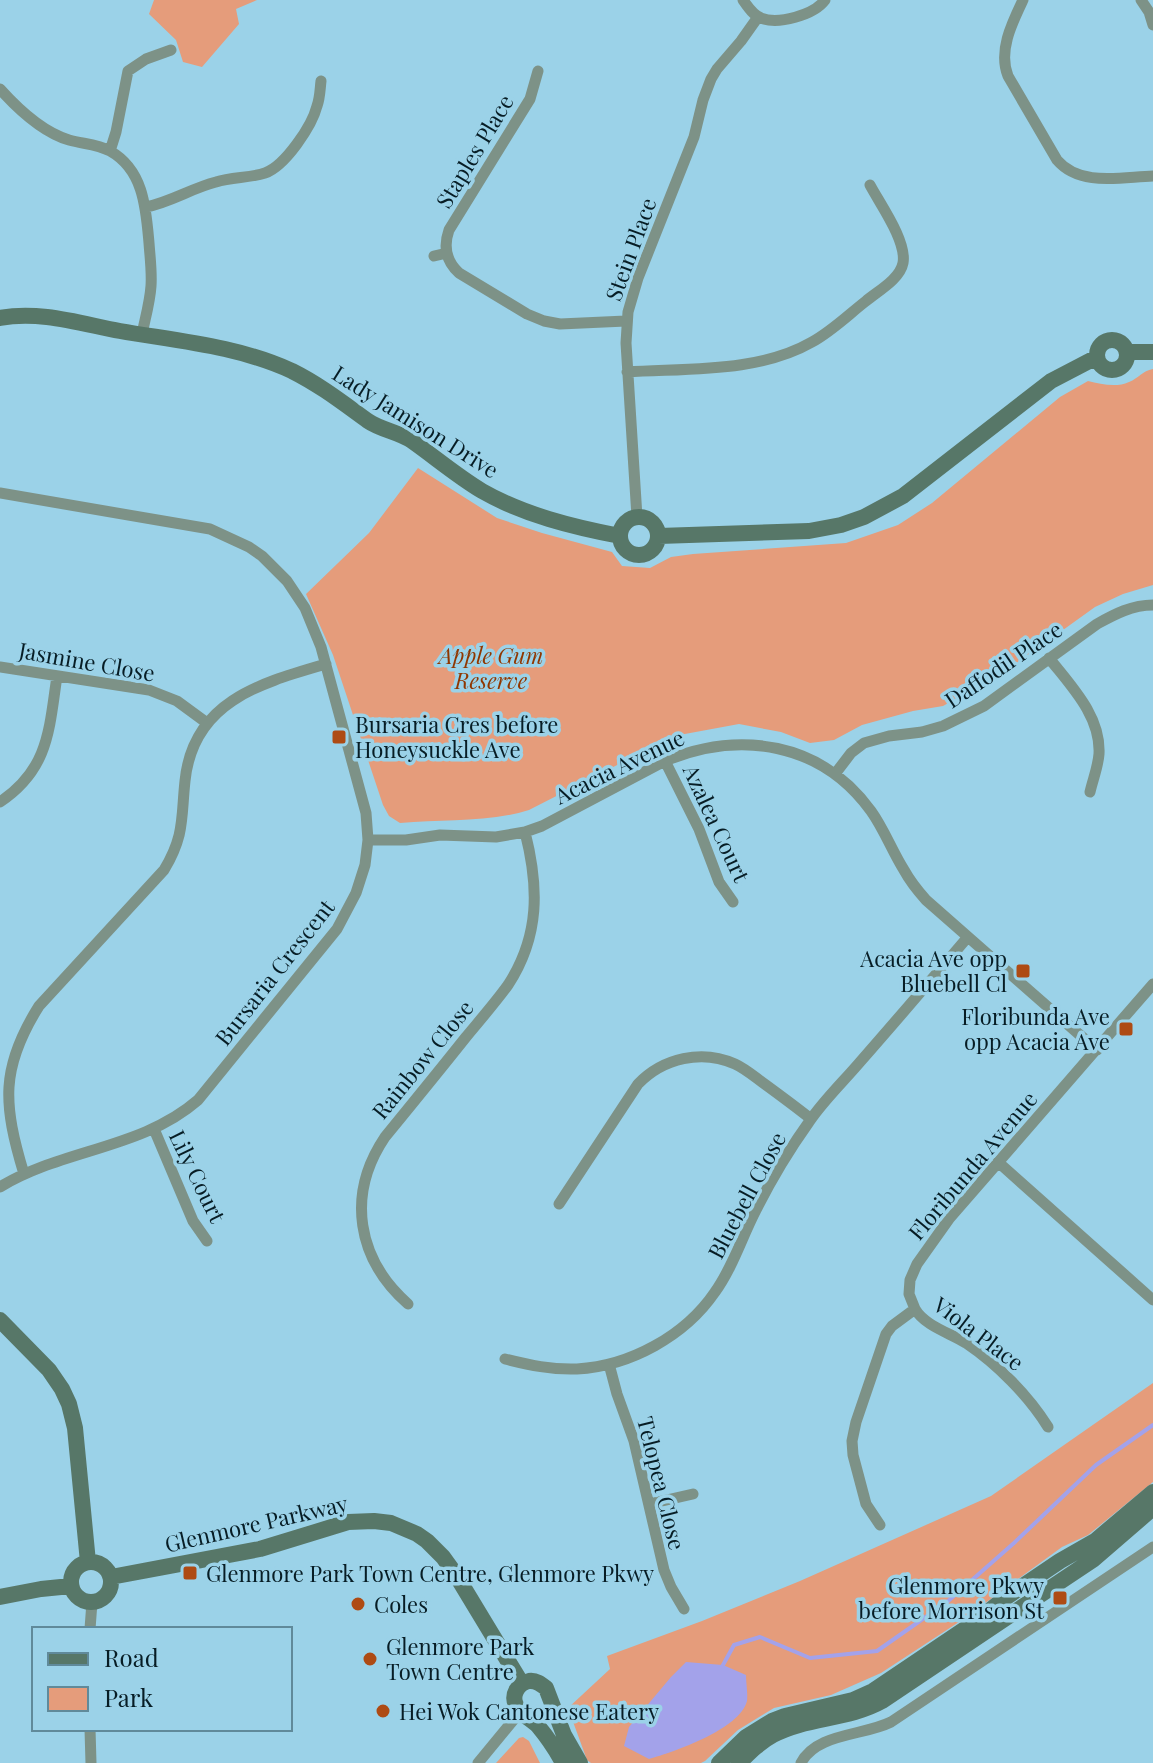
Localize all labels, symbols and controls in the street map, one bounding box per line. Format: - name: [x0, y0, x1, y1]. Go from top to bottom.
- street label: Staples Place: [428, 89, 520, 213]
- street label: Stein Place: [598, 193, 662, 305]
- street label: Lady Jamison Drive: [327, 358, 505, 484]
- street label: Daffodil Place: [938, 614, 1068, 714]
- street label: Jasmine Close: [16, 634, 157, 688]
- park label: Apple Gum Reserve: [437, 640, 543, 695]
- place label: Bursaria Cres before Honeysuckle Ave: [355, 709, 558, 764]
- street label: Acacia Avenue: [548, 722, 689, 811]
- marker: Bursaria Cres before Honeysuckle Ave: [330, 728, 348, 746]
- street label: Azalea Court: [676, 759, 758, 888]
- street label: Bursaria Crescent: [207, 892, 341, 1051]
- place label: Acacia Ave opp Bluebell Cl: [859, 943, 1007, 998]
- marker: Acacia Ave opp Bluebell Cl: [1014, 962, 1032, 980]
- street label: Rainbow Close: [365, 993, 479, 1125]
- place label: Floribunda Ave opp Acacia Ave: [961, 1001, 1110, 1056]
- marker: Floribunda Ave opp Acacia Ave: [1117, 1020, 1135, 1038]
- street label: Floribunda Avenue: [901, 1084, 1043, 1246]
- street label: Lily Court: [163, 1125, 234, 1228]
- street label: Bluebell Close: [700, 1126, 792, 1264]
- street label: Viola Place: [927, 1289, 1030, 1377]
- street label: Telopea Close: [631, 1413, 693, 1553]
- street label: Glenmore Parkway: [161, 1487, 351, 1559]
- place label: Glenmore Park Town Centre, Glenmore Pkwy: [206, 1558, 654, 1588]
- marker: Glenmore Park Town Centre, Glenmore Pkwy: [181, 1564, 199, 1582]
- place label: Glenmore Pkwy before Morrison St: [859, 1570, 1045, 1625]
- place label: Coles: [374, 1589, 428, 1619]
- marker: Glenmore Pkwy before Morrison St: [1051, 1589, 1069, 1607]
- marker: Coles: [349, 1595, 367, 1613]
- legend: [32, 1627, 292, 1731]
- place label: Glenmore Park Town Centre: [386, 1631, 534, 1686]
- text: Road: [104, 1641, 159, 1673]
- marker: Glenmore Park Town Centre: [361, 1650, 379, 1668]
- text: Park: [104, 1681, 154, 1713]
- place label: Hei Wok Cantonese Eatery: [399, 1696, 659, 1726]
- marker: Hei Wok Cantonese Eatery: [374, 1702, 392, 1720]

